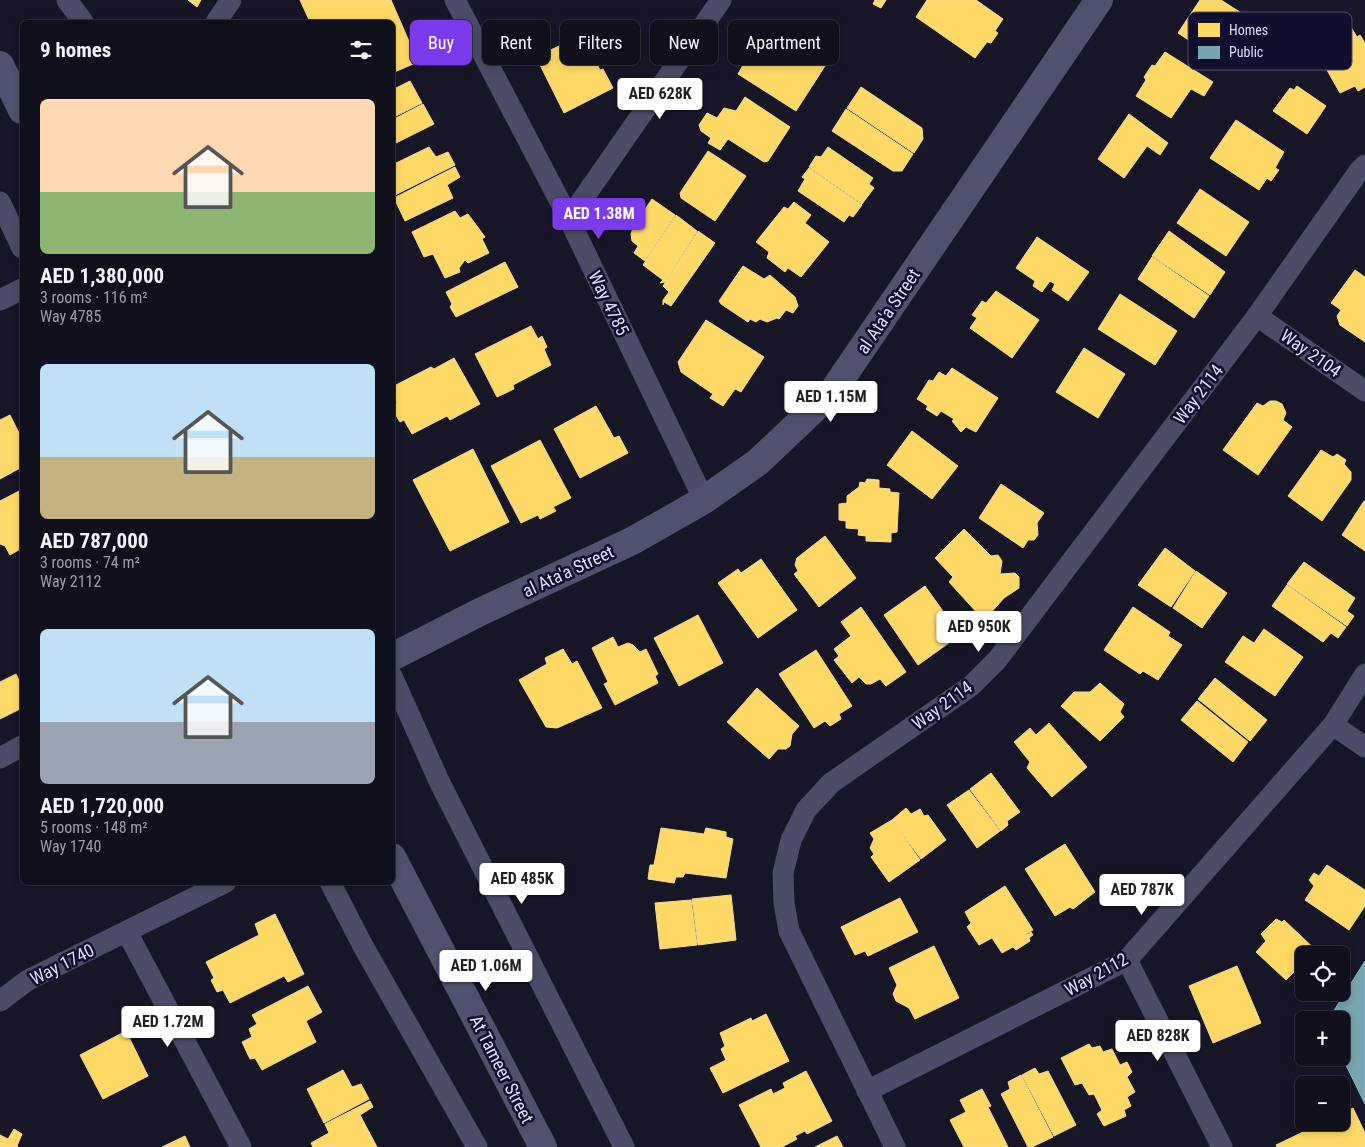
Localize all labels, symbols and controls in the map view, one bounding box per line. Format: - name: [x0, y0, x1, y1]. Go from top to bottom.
- legend: [1188, 12, 1352, 70]
- chip: Buy: [410, 20, 472, 65]
- chip: Rent: [482, 20, 550, 65]
- chip: Filters: [560, 20, 640, 65]
- chip: New: [650, 20, 718, 65]
- chip: Apartment: [728, 20, 839, 65]
- text: Homes: [1229, 22, 1268, 38]
- icon: filters: [347, 36, 375, 64]
- text: 9 homes: [40, 38, 111, 62]
- text: Public: [1229, 44, 1263, 60]
- pin: AED 628K: [608, 78, 712, 120]
- text: AED 628K: [628, 84, 692, 103]
- icon: home: [163, 132, 253, 222]
- pin: AED 1.38M: [542, 198, 656, 240]
- text: AED 1.38M: [563, 204, 635, 223]
- text: AED 1,380,000: [40, 264, 164, 288]
- street label: al Ata'a Street: [852, 264, 924, 358]
- street label: Way 4785: [584, 267, 634, 339]
- text: 3 rooms · 116 m²: [40, 288, 148, 307]
- text: Way 4785: [40, 307, 101, 326]
- street label: Way 2104: [1277, 325, 1345, 381]
- street label: Way 2114: [1169, 360, 1227, 428]
- pin: AED 1.15M: [774, 380, 888, 423]
- text: AED 1.15M: [795, 387, 867, 406]
- icon: home: [163, 397, 253, 487]
- text: AED 787,000: [40, 529, 148, 553]
- street label: al Ata'a Street: [519, 541, 617, 601]
- text: 3 rooms · 74 m²: [40, 553, 140, 572]
- text: Way 2112: [40, 572, 101, 591]
- pin: AED 950K: [927, 610, 1031, 653]
- text: AED 950K: [947, 617, 1011, 636]
- icon: home: [163, 662, 253, 752]
- street label: Way 2114: [908, 676, 976, 734]
- text: AED 1,720,000: [40, 794, 164, 818]
- text: 5 rooms · 148 m²: [40, 818, 148, 837]
- text: Way 1740: [40, 837, 101, 856]
- pin: AED 485K: [470, 862, 574, 905]
- text: AED 485K: [490, 869, 554, 888]
- pin: AED 787K: [1090, 874, 1194, 916]
- text: AED 787K: [1110, 880, 1174, 899]
- street label: Way 1740: [26, 939, 98, 989]
- map controls: [1295, 946, 1350, 1131]
- button: locate: [1295, 946, 1350, 1001]
- street label: Way 2112: [1061, 948, 1131, 1000]
- pin: AED 1.06M: [429, 950, 543, 992]
- text: AED 1.06M: [450, 956, 522, 975]
- pin: AED 1.72M: [111, 1006, 225, 1048]
- street label: At Tameer Street: [466, 1011, 538, 1127]
- button: +: [1295, 1011, 1350, 1066]
- text: AED 1.72M: [132, 1012, 204, 1031]
- pin: AED 828K: [1106, 1020, 1210, 1062]
- text: AED 828K: [1126, 1026, 1190, 1045]
- button: −: [1295, 1076, 1350, 1131]

